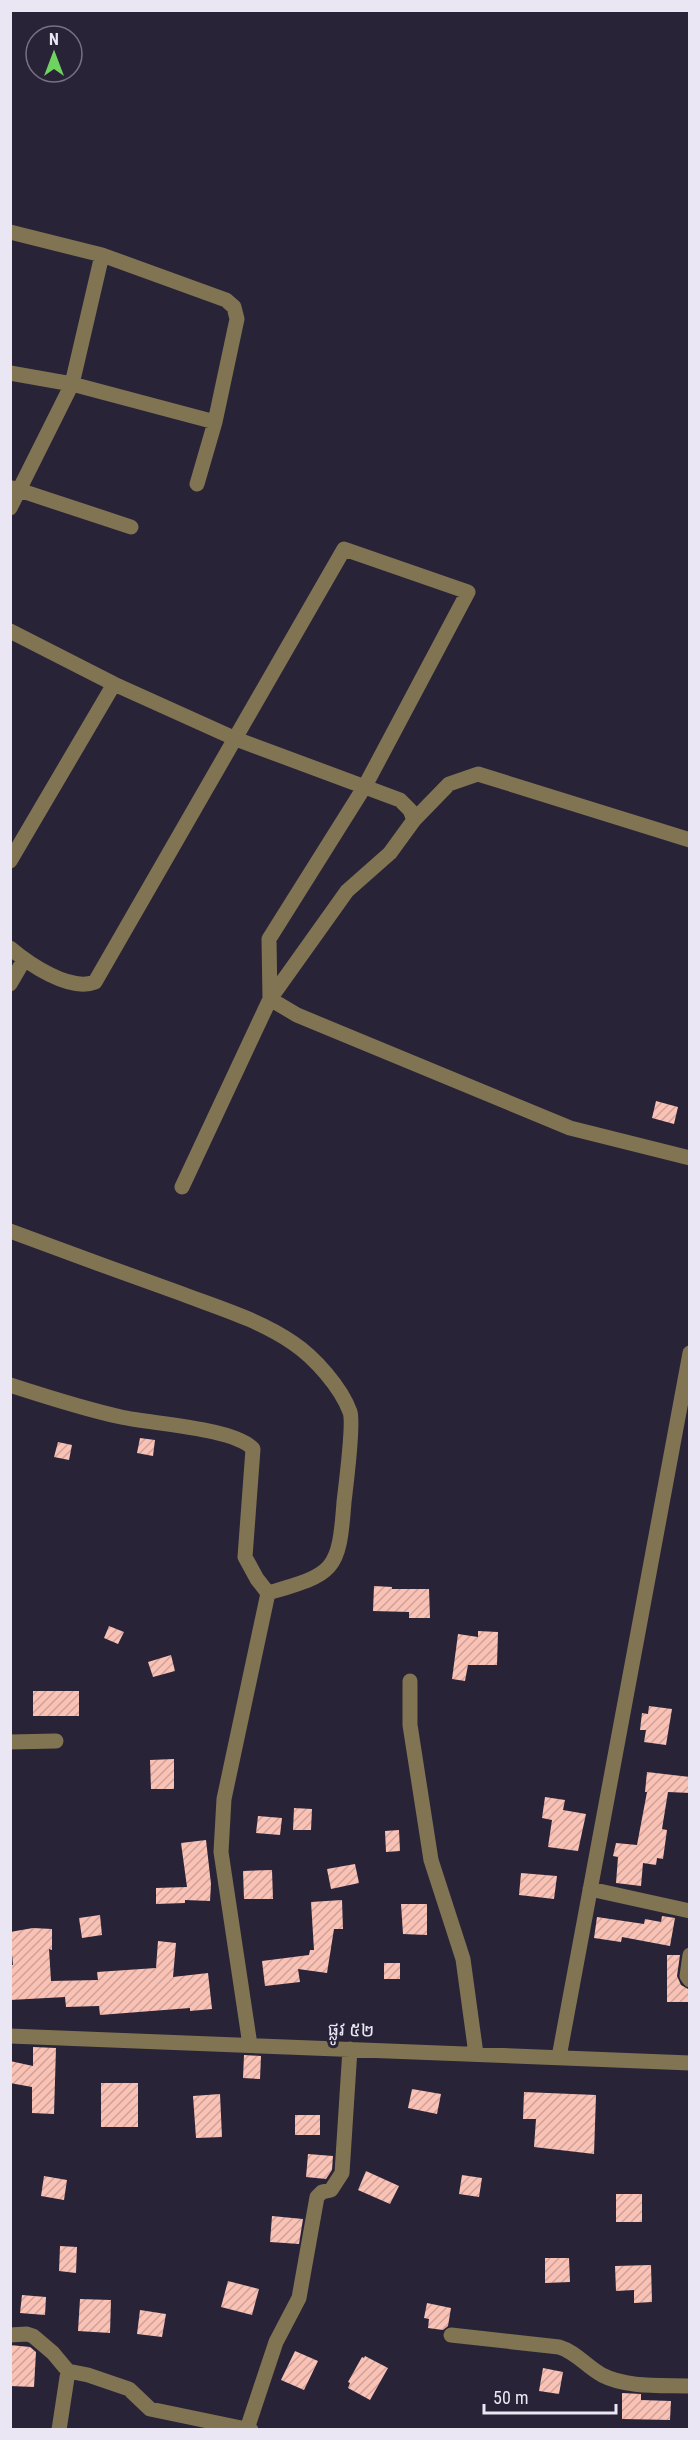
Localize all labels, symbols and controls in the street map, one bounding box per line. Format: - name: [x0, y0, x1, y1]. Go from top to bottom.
- north arrow: [24, 24, 84, 84]
- text: N: [49, 30, 59, 49]
- street label: ផ្លូវ ៥២: [327, 2018, 375, 2047]
- scale bar: [484, 2377, 616, 2415]
- text: 50 m: [493, 2387, 528, 2408]

